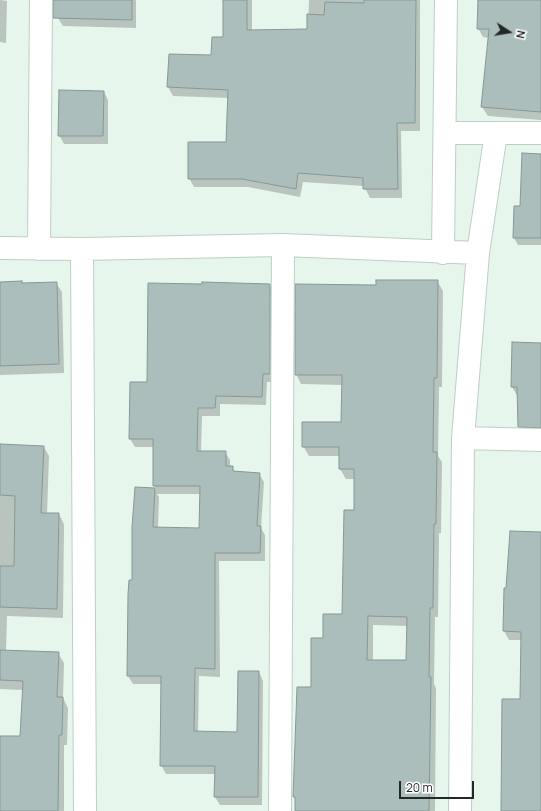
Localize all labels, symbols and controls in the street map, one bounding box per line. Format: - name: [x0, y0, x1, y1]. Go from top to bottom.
- north arrow: [489, 12, 529, 52]
- text: N: [513, 29, 529, 40]
- scale bar: [401, 773, 476, 799]
- text: 20 m: [406, 779, 433, 796]

